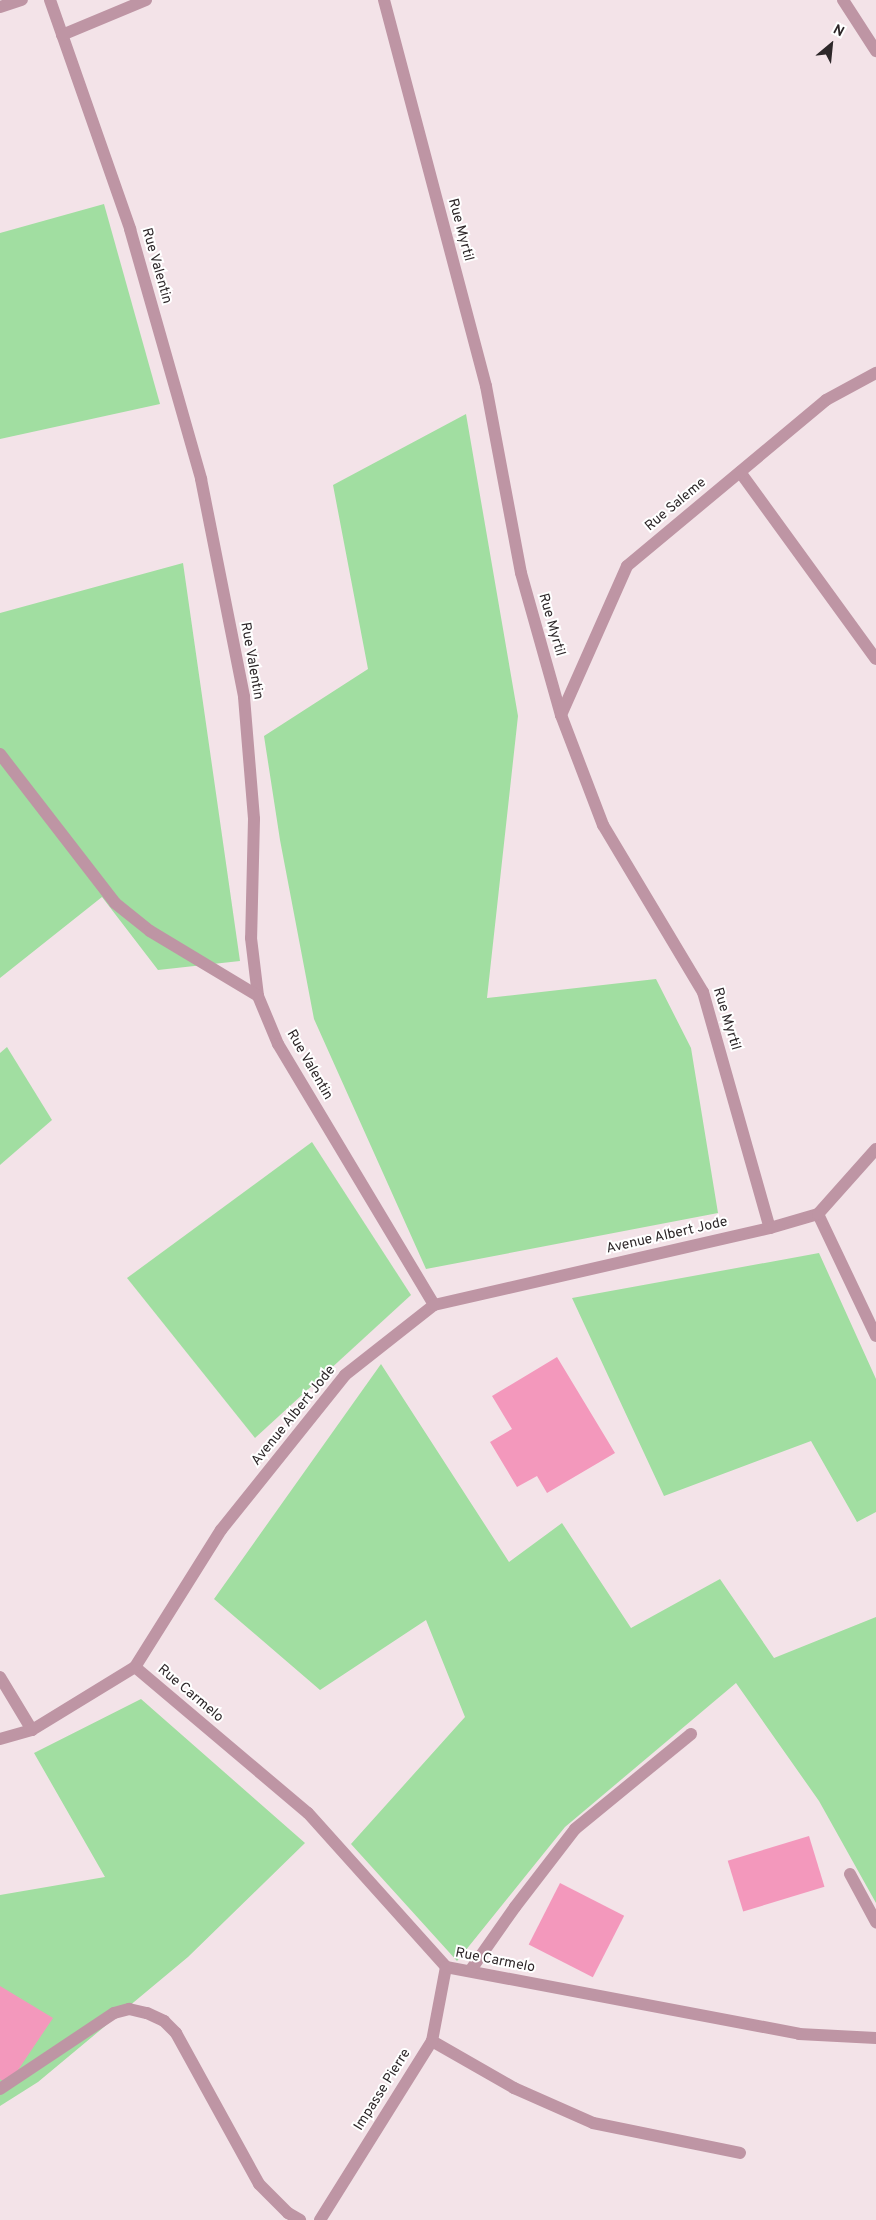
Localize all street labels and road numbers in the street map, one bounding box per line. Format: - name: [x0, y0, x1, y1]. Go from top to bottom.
- street label: Rue Myrtil: [444, 197, 476, 263]
- street label: Rue Valentin: [137, 226, 175, 306]
- street label: Rue Saleme: [642, 475, 710, 535]
- street label: Rue Myrtil: [534, 592, 568, 658]
- street label: Rue Valentin: [236, 621, 266, 701]
- street label: Rue Myrtil: [709, 986, 743, 1052]
- street label: Rue Valentin: [282, 1027, 336, 1103]
- street label: Avenue Albert Jode: [605, 1214, 729, 1258]
- street label: Avenue Albert Jode: [248, 1362, 340, 1470]
- street label: Rue Carmelo: [154, 1662, 226, 1726]
- street label: Rue Carmelo: [454, 1945, 536, 1977]
- street label: Impasse Pierre: [351, 2046, 415, 2134]

